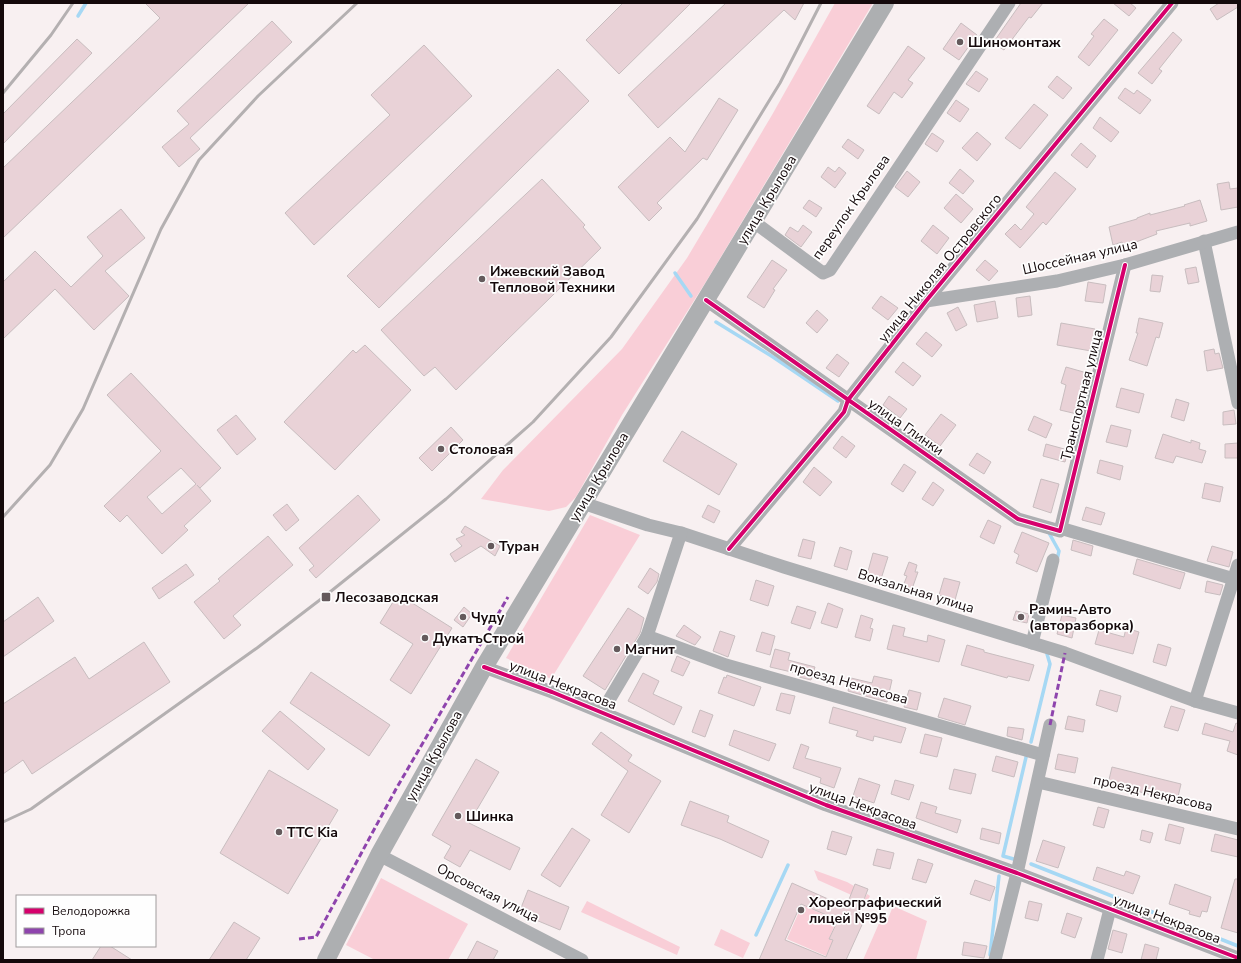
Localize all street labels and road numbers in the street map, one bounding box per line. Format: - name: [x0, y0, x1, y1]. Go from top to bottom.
- street label: переулок Крылова: [808, 151, 894, 263]
- street label: улица Крылова: [733, 152, 801, 248]
- street label: улица Николая Островского: [874, 189, 1006, 347]
- street label: Шоссейная улица: [1021, 235, 1139, 279]
- street label: Транспортная улица: [1056, 327, 1108, 463]
- street label: улица Глинки: [864, 394, 948, 460]
- street label: улица Крылова: [565, 429, 633, 525]
- street label: Вокзальная улица: [855, 564, 977, 618]
- street label: улица Некрасова: [506, 656, 620, 714]
- street label: проезд Некрасова: [788, 657, 910, 709]
- street label: улица Крылова: [401, 707, 467, 805]
- street label: проезд Некрасова: [1091, 770, 1215, 816]
- street label: улица Некрасова: [806, 778, 920, 834]
- street label: Орсовская улица: [433, 859, 543, 927]
- street label: улица Некрасова: [1110, 890, 1224, 948]

